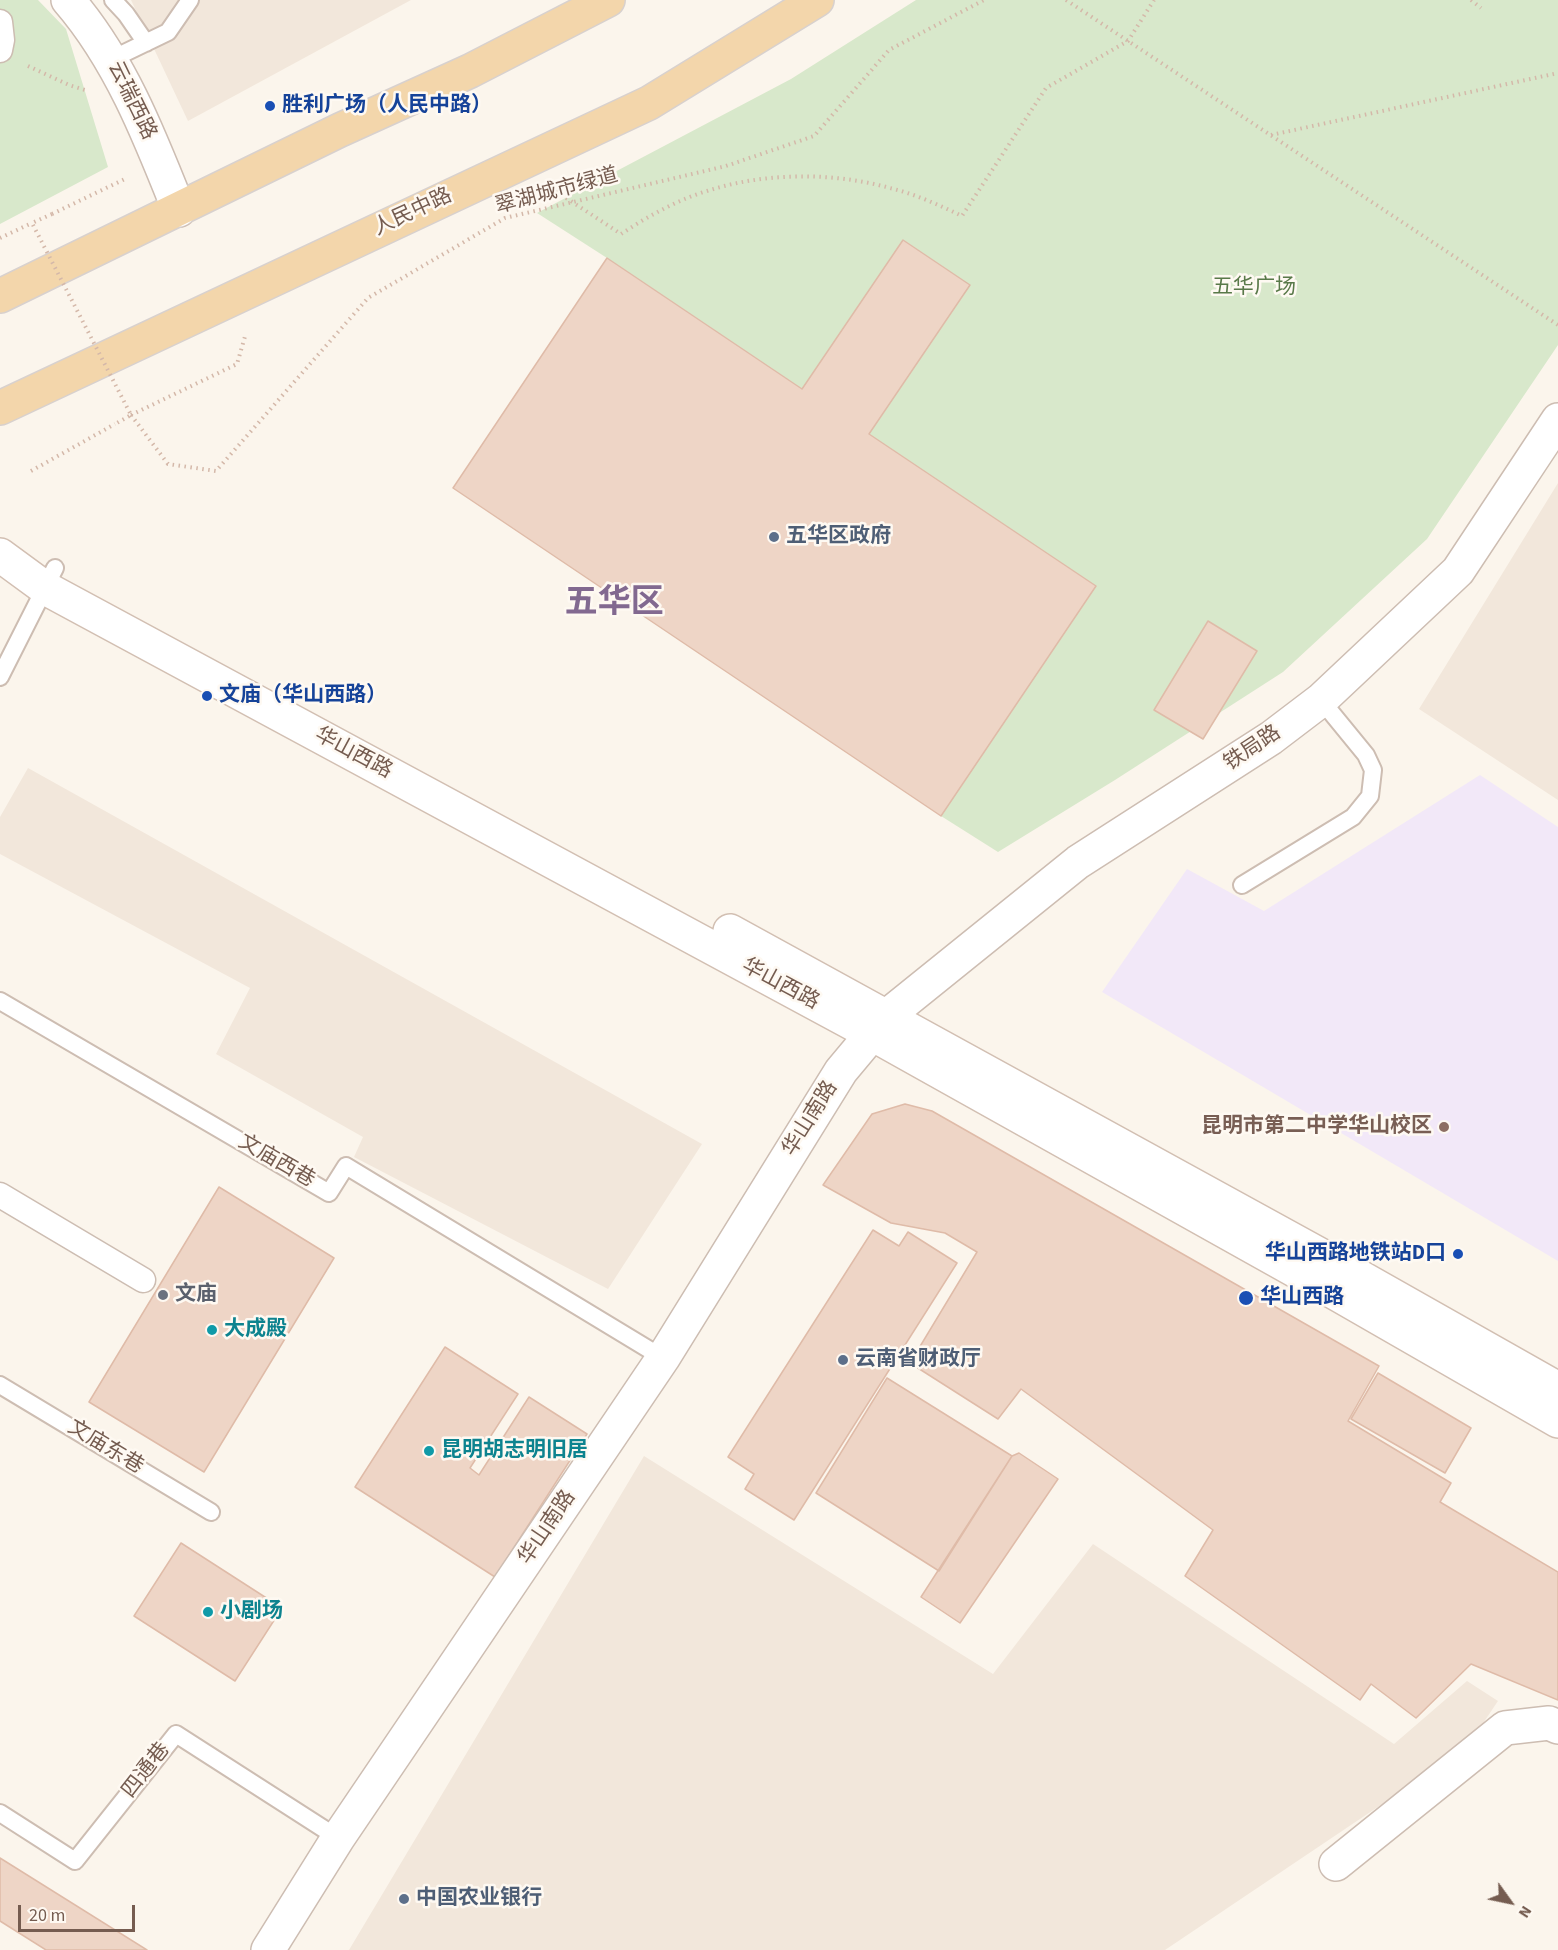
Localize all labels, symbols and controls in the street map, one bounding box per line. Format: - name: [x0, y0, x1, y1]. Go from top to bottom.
- street label: 云瑞西路: [101, 58, 161, 144]
- place label: 胜利广场（人民中路）: [282, 93, 492, 119]
- marker: 胜利广场（人民中路）: [263, 99, 277, 113]
- street label: 翠湖城市绿道: [493, 164, 621, 220]
- street label: 人民中路: [370, 184, 456, 242]
- park label: 五华广场: [1212, 275, 1296, 301]
- place label: 五华区政府: [786, 524, 891, 550]
- marker: 五华区政府: [767, 530, 781, 544]
- district label: 五华区: [565, 585, 663, 625]
- place label: 文庙（华山西路）: [219, 683, 387, 709]
- marker: 文庙（华山西路）: [200, 689, 214, 703]
- street label: 铁局路: [1220, 721, 1286, 777]
- street label: 华山西路: [310, 723, 396, 785]
- street label: 华山西路: [737, 954, 823, 1016]
- street label: 华山南路: [778, 1077, 844, 1161]
- place label: 昆明市第二中学华山校区: [1201, 1114, 1432, 1140]
- marker: 昆明市第二中学华山校区: [1437, 1120, 1451, 1134]
- street label: 文庙西巷: [233, 1130, 319, 1194]
- place label: 华山西路地铁站D口: [1265, 1241, 1446, 1267]
- marker: 华山西路地铁站D口: [1451, 1247, 1465, 1261]
- place label: 文庙: [175, 1282, 217, 1308]
- place label: 华山西路: [1260, 1285, 1344, 1311]
- marker: 文庙: [156, 1288, 170, 1302]
- marker: 华山西路: [1237, 1289, 1255, 1307]
- place label: 大成殿: [224, 1317, 287, 1343]
- marker: 大成殿: [205, 1323, 219, 1337]
- place label: 云南省财政厅: [855, 1347, 981, 1373]
- marker: 云南省财政厅: [836, 1353, 850, 1367]
- street label: 文庙东巷: [63, 1416, 147, 1480]
- place label: 昆明胡志明旧居: [441, 1438, 588, 1464]
- marker: 昆明胡志明旧居: [422, 1444, 436, 1458]
- street label: 华山南路: [514, 1486, 582, 1570]
- place label: 小剧场: [220, 1599, 283, 1625]
- marker: 小剧场: [201, 1605, 215, 1619]
- street label: 四通巷: [118, 1738, 176, 1804]
- north arrow: [1480, 1872, 1540, 1932]
- place label: 中国农业银行: [416, 1886, 542, 1912]
- marker: 中国农业银行: [397, 1892, 411, 1906]
- scale bar: [21, 1893, 138, 1931]
- text: N: [1513, 1901, 1537, 1922]
- text: 20 m: [29, 1903, 65, 1928]

